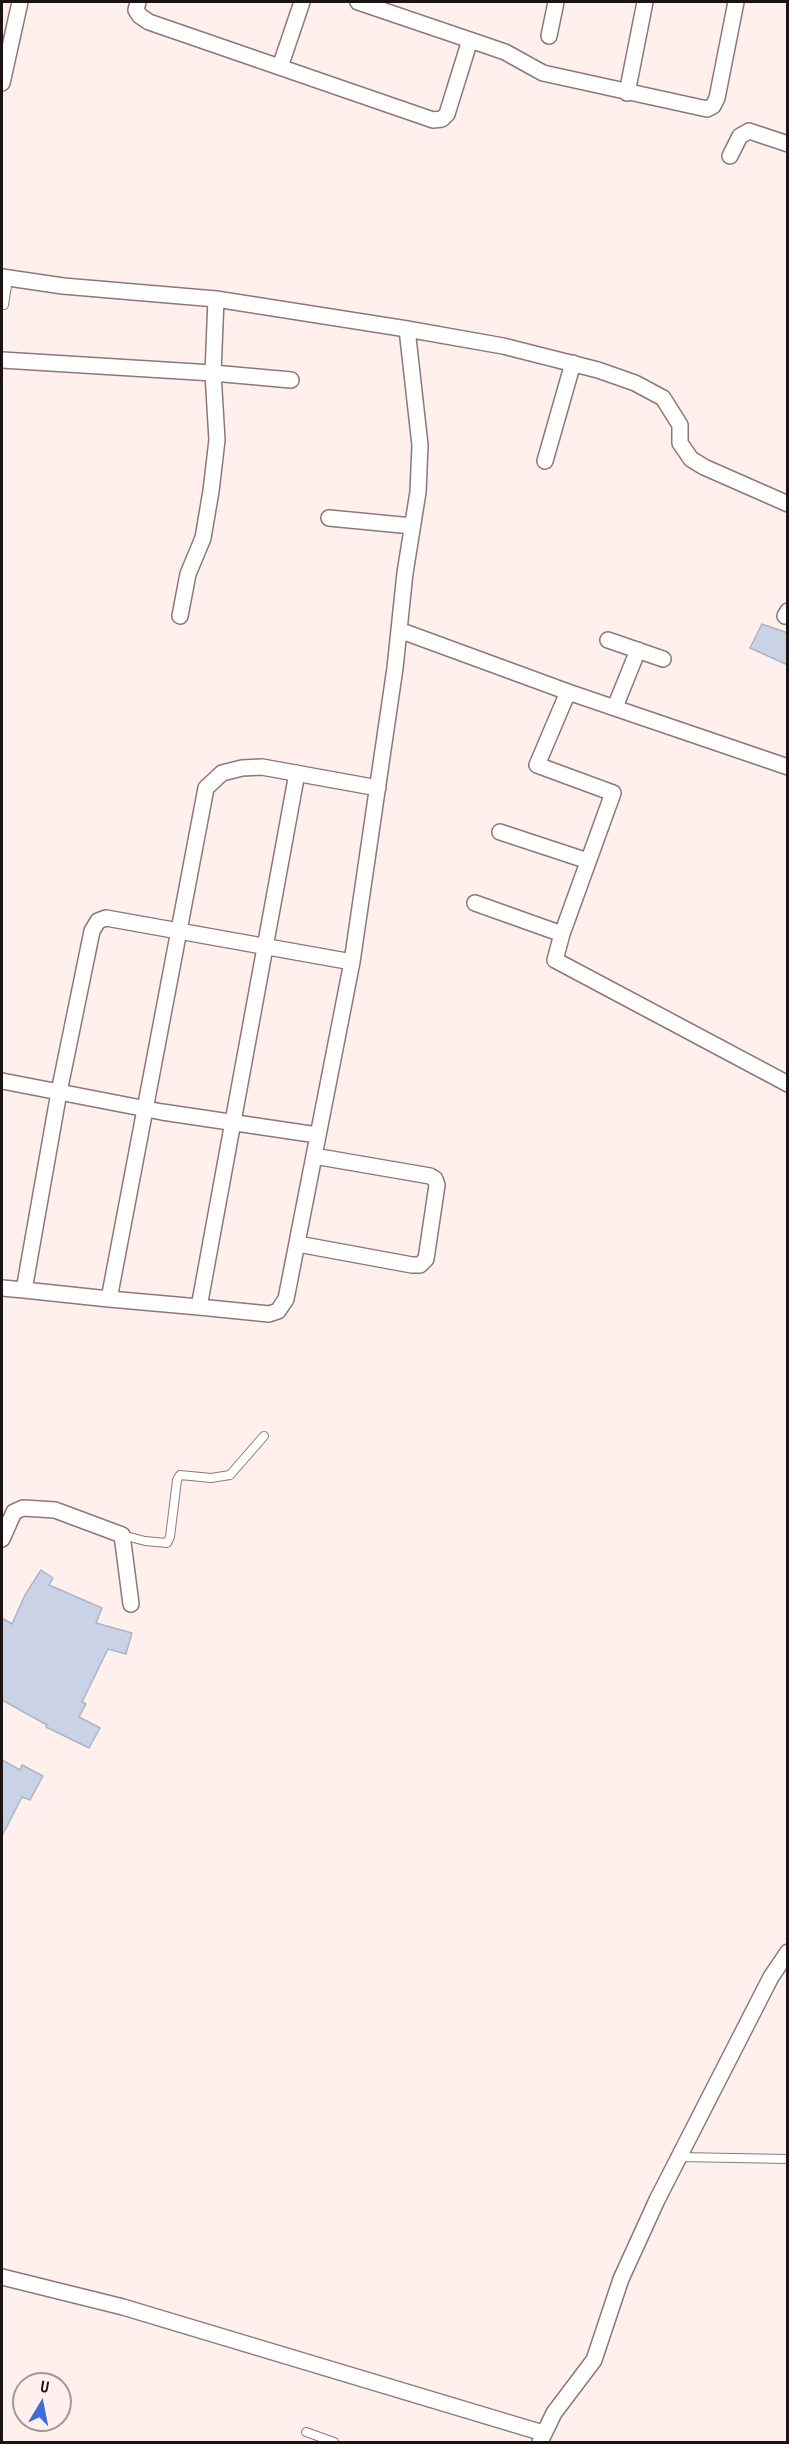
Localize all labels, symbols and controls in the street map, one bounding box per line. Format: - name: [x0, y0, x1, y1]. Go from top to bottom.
- north arrow: [12, 2372, 72, 2432]
- text: U: [39, 2376, 51, 2397]

